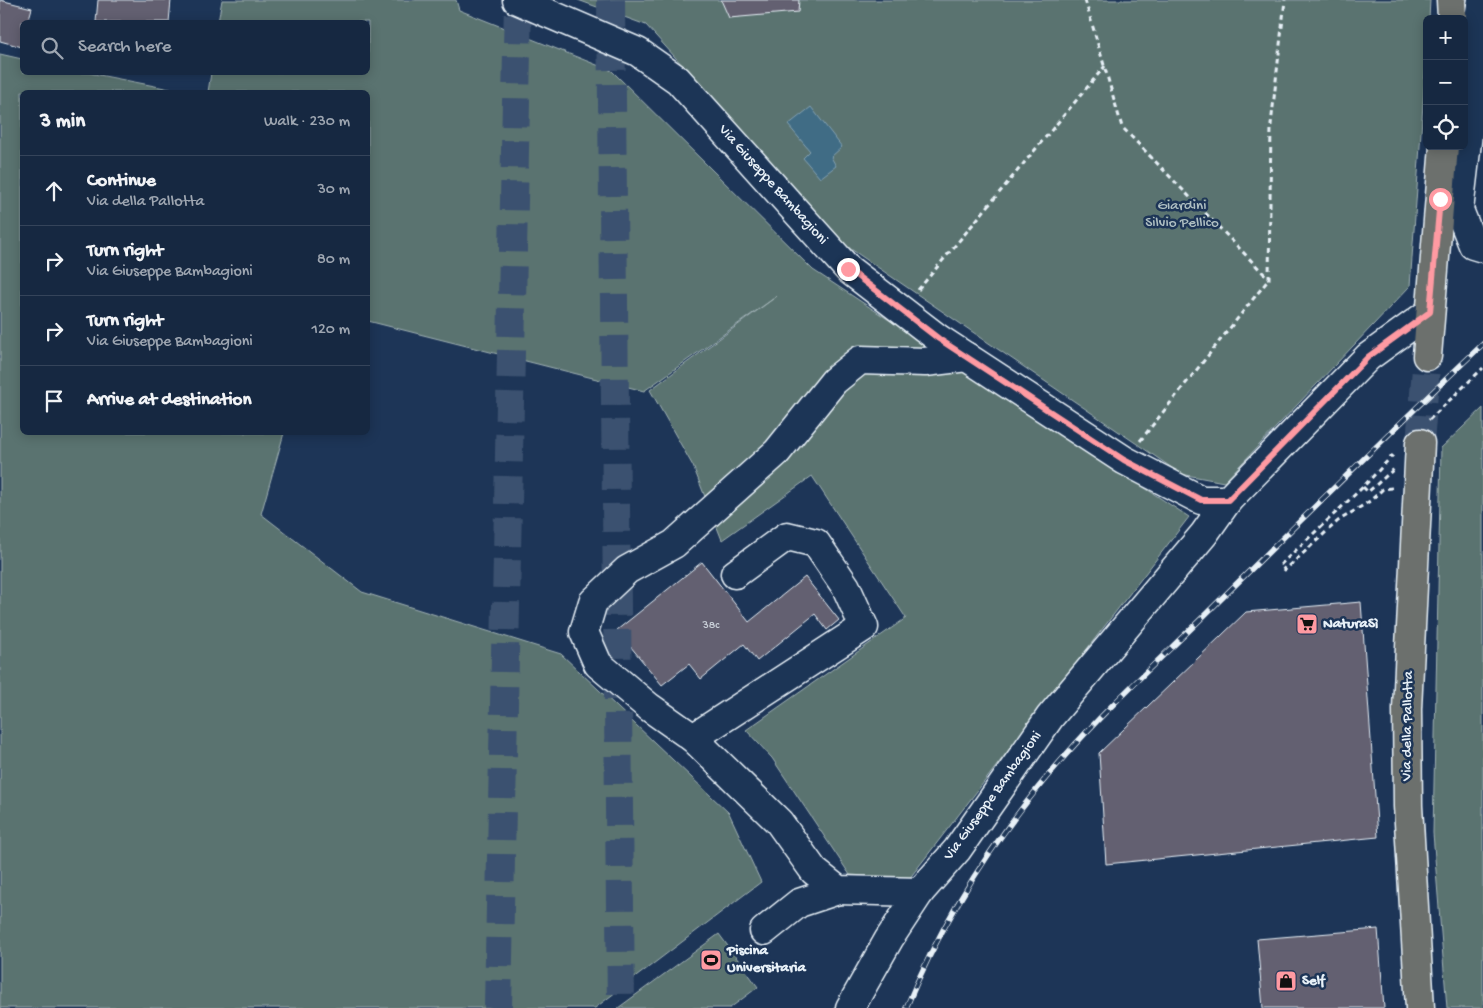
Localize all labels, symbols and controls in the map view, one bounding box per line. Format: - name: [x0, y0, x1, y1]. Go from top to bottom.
- map controls: [1423, 15, 1468, 150]
- button: +: [1423, 15, 1468, 60]
- search box: [20, 20, 370, 75]
- icon: search: [38, 34, 66, 62]
- text: Search here: [78, 36, 172, 59]
- button: −: [1423, 60, 1468, 105]
- button: locate: [1423, 105, 1468, 150]
- text: 3 min: [40, 110, 85, 135]
- text: Walk · 230 m: [264, 113, 350, 132]
- street label: Via Giuseppe Bambagioni: [714, 120, 832, 249]
- text: Continue: [87, 170, 156, 193]
- icon: ahead: [40, 177, 68, 205]
- text: 30 m: [317, 181, 350, 200]
- route start: [1429, 188, 1452, 211]
- text: Via della Pallotta: [87, 193, 204, 212]
- park label: Giardini Silvio Pellico: [1145, 197, 1219, 232]
- text: Turn right: [87, 240, 163, 263]
- icon: right: [40, 247, 68, 275]
- text: 80 m: [317, 251, 350, 270]
- route end: [837, 258, 860, 281]
- text: Via Giuseppe Bambagioni: [87, 263, 253, 282]
- text: Turn right: [87, 310, 163, 333]
- icon: right: [40, 317, 68, 345]
- text: 120 m: [311, 321, 350, 340]
- text: Via Giuseppe Bambagioni: [87, 333, 253, 352]
- icon: arrive: [40, 387, 68, 415]
- text: Arrive at destination: [87, 389, 251, 412]
- supermarket icon: NaturaSì: [1295, 612, 1319, 636]
- place label: NaturaSì: [1323, 615, 1379, 633]
- house number: 38c: [702, 619, 720, 633]
- street label: Via della Pallotta: [1398, 670, 1418, 782]
- street label: Via Giuseppe Bambagioni: [939, 728, 1046, 865]
- place label: Piscina Universitaria: [726, 942, 806, 977]
- sports icon: Piscina Universitaria: [699, 948, 723, 972]
- shop icon: Self: [1274, 969, 1298, 993]
- place label: Self: [1302, 972, 1326, 990]

